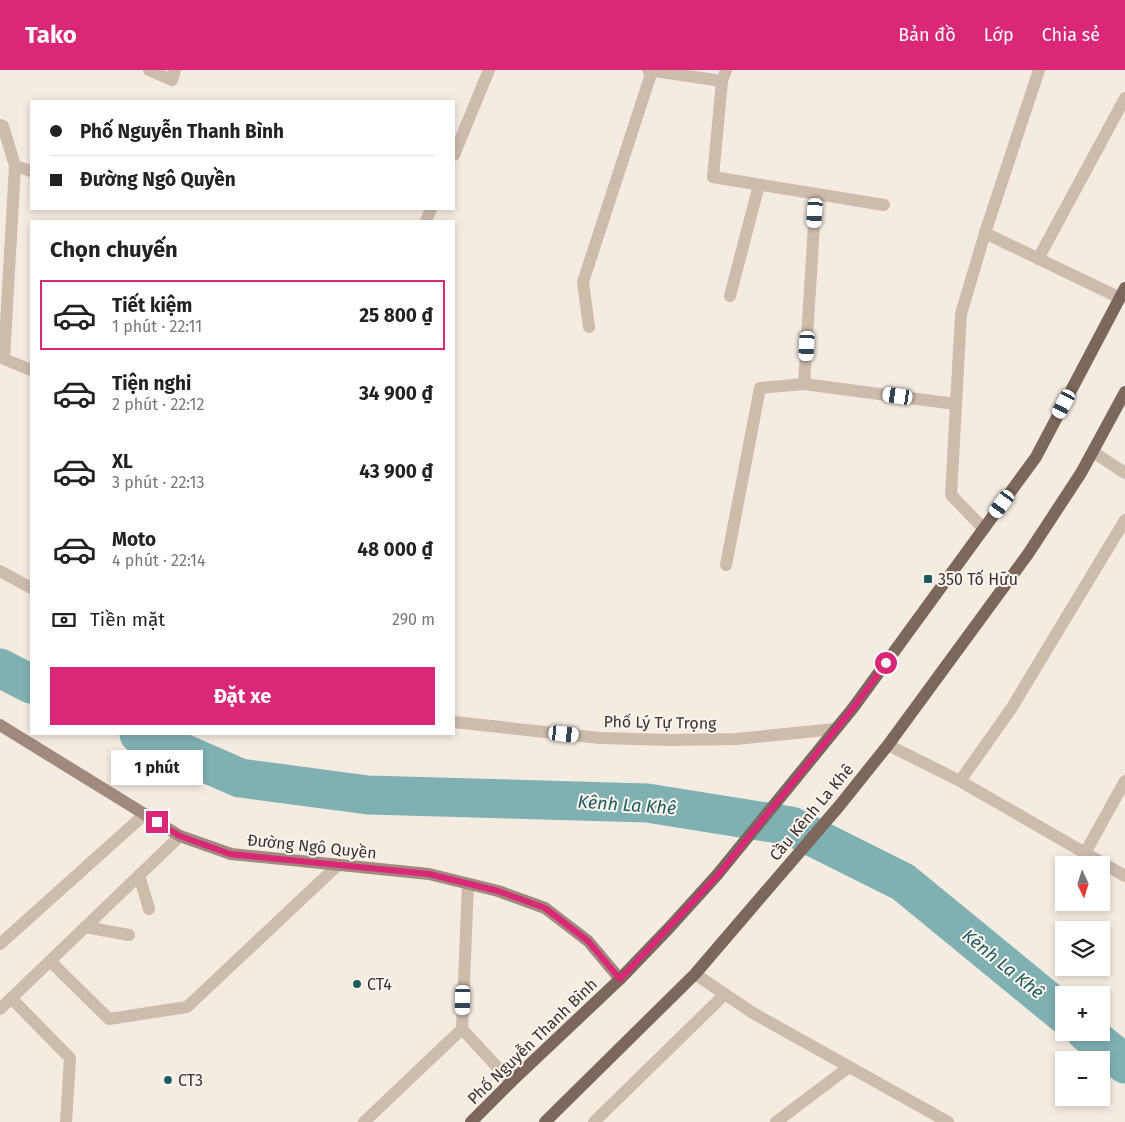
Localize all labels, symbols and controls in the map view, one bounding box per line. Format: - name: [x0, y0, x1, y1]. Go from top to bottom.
- text: Tako: [25, 21, 77, 49]
- text: Bản đồ: [898, 24, 956, 46]
- text: Lớp: [984, 24, 1014, 46]
- text: Chia sẻ: [1042, 24, 1100, 46]
- text: Phố Nguyễn Thanh Bình: [80, 120, 284, 143]
- text: Đường Ngô Quyền: [80, 168, 236, 191]
- car: [806, 198, 823, 228]
- text: Chọn chuyến: [50, 236, 178, 263]
- icon: car: [52, 293, 97, 338]
- text: Tiết kiệm: [112, 294, 192, 317]
- text: 25 800 ₫: [359, 304, 433, 327]
- text: 1 phút · 22:11: [112, 317, 202, 336]
- car: [798, 331, 815, 361]
- icon: car: [52, 371, 97, 416]
- text: Tiện nghi: [112, 372, 191, 395]
- text: 34 900 ₫: [359, 382, 433, 405]
- car: [882, 386, 913, 406]
- car: [1050, 387, 1077, 421]
- text: 2 phút · 22:12: [112, 395, 204, 414]
- icon: car: [52, 449, 97, 494]
- text: XL: [112, 450, 133, 473]
- text: 43 900 ₫: [359, 460, 433, 483]
- text: 3 phút · 22:13: [112, 473, 204, 492]
- car: [987, 487, 1016, 521]
- icon: car: [52, 527, 97, 572]
- text: Moto: [112, 528, 156, 551]
- text: 48 000 ₫: [357, 538, 433, 561]
- text: 4 phút · 22:14: [112, 551, 206, 570]
- place label: 350 Tố Hữu: [938, 569, 1018, 589]
- marker: 350 Tố Hữu: [922, 573, 934, 585]
- icon: cash: [50, 606, 78, 634]
- text: Tiền mặt: [90, 608, 165, 631]
- text: 290 m: [392, 610, 435, 629]
- route start: [875, 652, 897, 674]
- button: Đặt xe: [50, 667, 435, 725]
- street label: Phố Lý Tự Trọng: [603, 711, 717, 733]
- car: [548, 725, 579, 743]
- callout: 1 phút: [111, 750, 203, 784]
- text: 1 phút: [134, 758, 180, 777]
- street label: Cầu Kênh La Khê: [765, 760, 857, 864]
- water label: Kênh La Khê: [577, 791, 677, 819]
- route end: [146, 811, 168, 833]
- street label: Đường Ngô Quyền: [246, 829, 378, 863]
- north arrow: [1055, 856, 1110, 911]
- map controls: [1055, 856, 1110, 1106]
- button: layers: [1055, 921, 1110, 976]
- water label: Kênh La Khê: [958, 924, 1048, 1004]
- street label: Phố Nguyễn Thanh Bình: [463, 974, 601, 1108]
- place label: CT4: [367, 975, 392, 994]
- marker: CT4: [351, 978, 363, 990]
- car: [455, 985, 470, 1015]
- button: +: [1055, 986, 1110, 1041]
- button: −: [1055, 1051, 1110, 1106]
- place label: CT3: [178, 1071, 203, 1090]
- marker: CT3: [162, 1074, 174, 1086]

